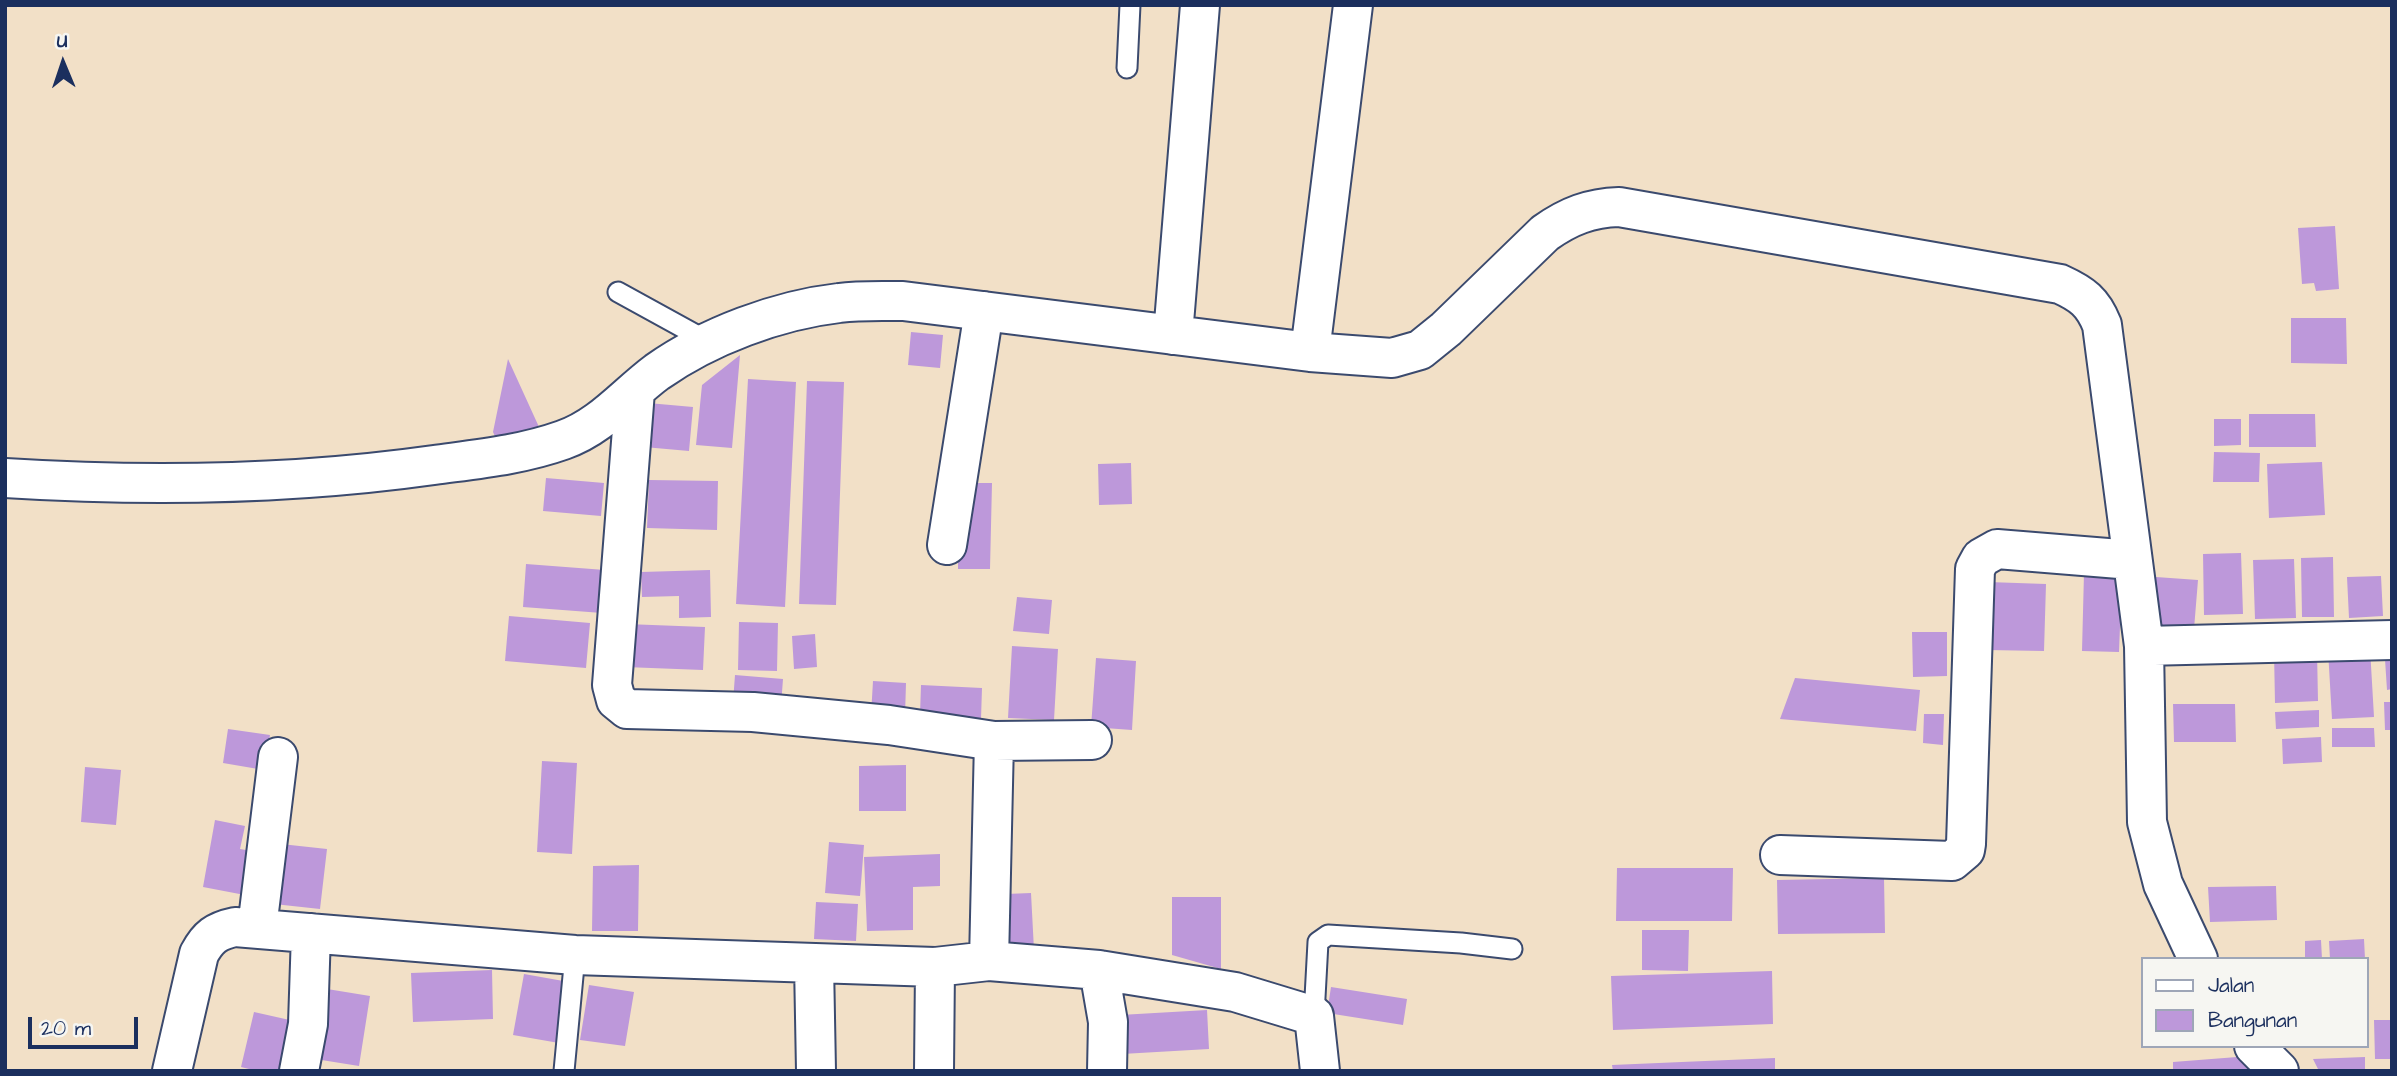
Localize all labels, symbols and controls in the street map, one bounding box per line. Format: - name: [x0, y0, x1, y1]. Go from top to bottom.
- north arrow: [28, 28, 98, 98]
- text: U: [56, 28, 68, 55]
- legend: [2142, 957, 2369, 1048]
- text: Jalan: [2208, 971, 2254, 1000]
- scale bar: [32, 1002, 142, 1046]
- text: Bangunan: [2208, 1006, 2297, 1035]
- text: 20 m: [41, 1014, 91, 1043]

